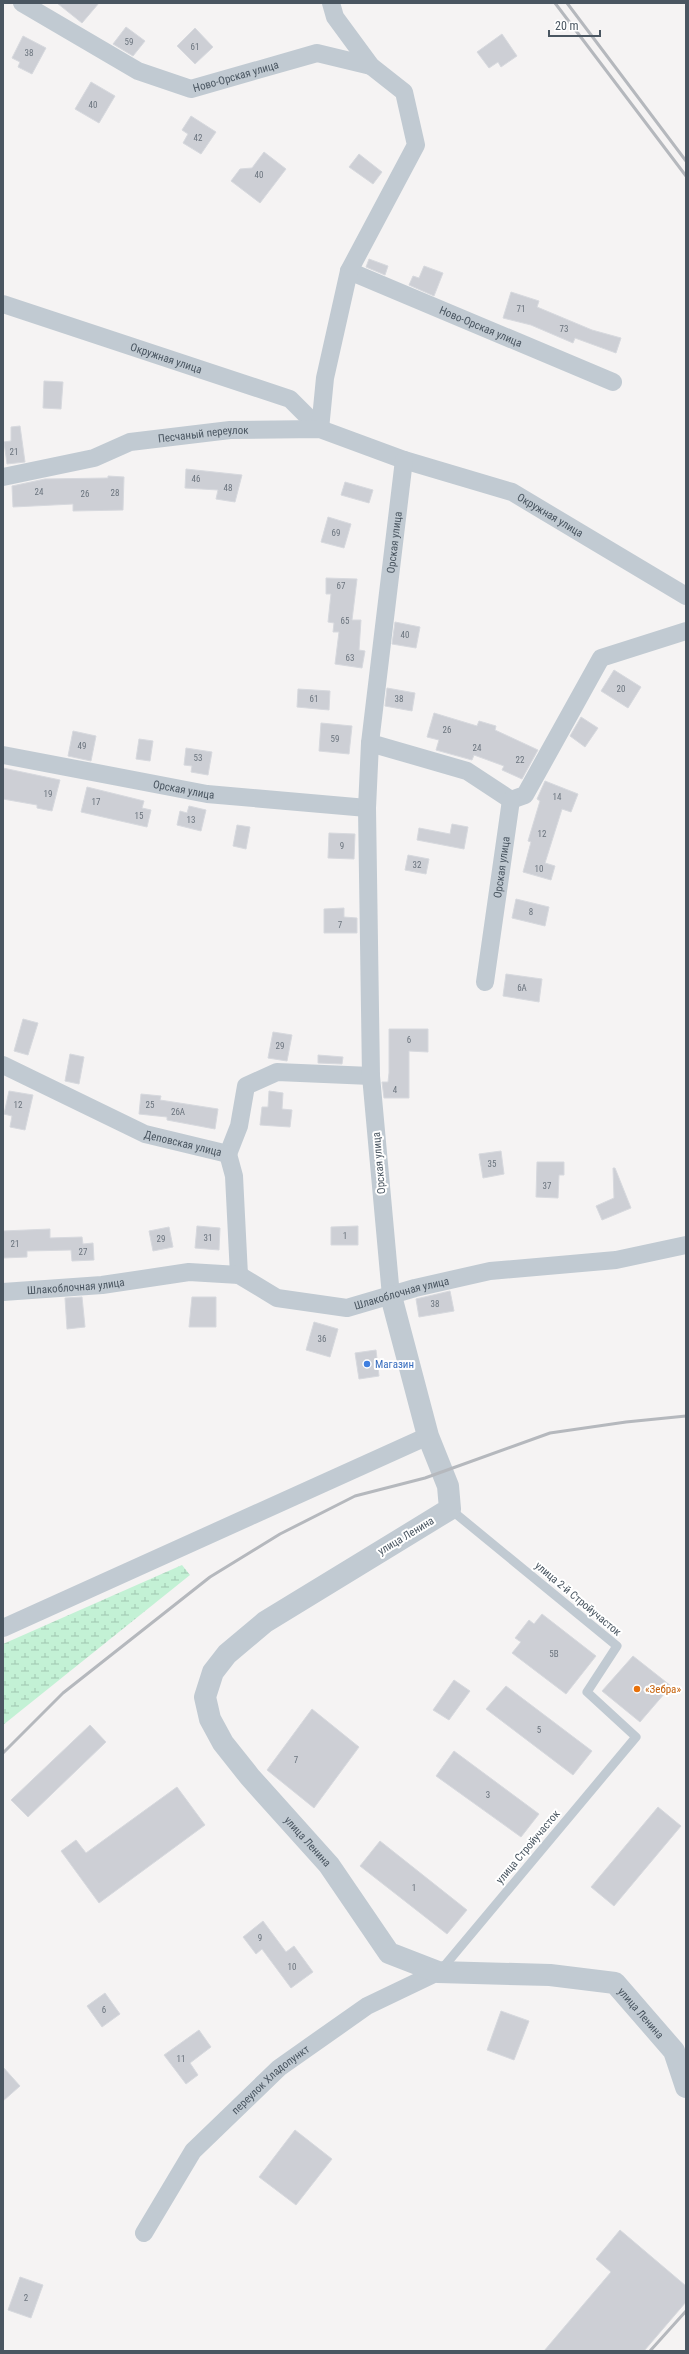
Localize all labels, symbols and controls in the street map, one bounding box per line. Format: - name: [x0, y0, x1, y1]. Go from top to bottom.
- scale bar: [549, 12, 600, 38]
- text: 20 m: [555, 19, 579, 33]
- house number: 59: [125, 37, 133, 47]
- house number: 61: [191, 42, 199, 52]
- house number: 38: [25, 48, 33, 58]
- street label: Ново-Орская улица: [191, 58, 280, 95]
- house number: 40: [89, 100, 97, 110]
- house number: 42: [194, 133, 203, 143]
- house number: 40: [255, 170, 263, 180]
- street label: Ново-Орская улица: [438, 303, 524, 350]
- house number: 71: [517, 304, 525, 314]
- house number: 73: [560, 324, 568, 334]
- street label: Окружная улица: [129, 340, 204, 376]
- street label: Песчаный переулок: [157, 423, 249, 445]
- house number: 21: [10, 447, 18, 457]
- house number: 46: [192, 474, 200, 484]
- house number: 48: [224, 483, 232, 493]
- house number: 24: [35, 487, 44, 497]
- house number: 28: [111, 488, 119, 498]
- house number: 26: [81, 489, 89, 499]
- street label: Окружная улица: [515, 490, 586, 540]
- street label: Орская улица: [384, 511, 404, 574]
- house number: 69: [332, 528, 340, 538]
- house number: 67: [337, 581, 346, 591]
- house number: 65: [341, 616, 350, 626]
- house number: 40: [401, 630, 409, 640]
- house number: 63: [346, 653, 354, 663]
- house number: 20: [617, 684, 625, 694]
- house number: 61: [310, 694, 318, 704]
- house number: 38: [395, 694, 403, 704]
- house number: 26: [443, 725, 451, 735]
- house number: 59: [331, 734, 339, 744]
- house number: 49: [78, 741, 86, 751]
- house number: 24: [473, 743, 482, 753]
- house number: 53: [194, 753, 202, 763]
- house number: 22: [516, 755, 525, 765]
- street label: Орская улица: [152, 777, 215, 801]
- house number: 19: [44, 789, 52, 799]
- house number: 14: [553, 792, 562, 802]
- house number: 17: [92, 797, 101, 807]
- house number: 15: [135, 811, 144, 821]
- house number: 13: [187, 815, 195, 825]
- house number: 12: [538, 829, 547, 839]
- street label: Орская улица: [491, 835, 512, 899]
- house number: 9: [340, 841, 344, 851]
- house number: 32: [413, 860, 422, 870]
- house number: 10: [535, 864, 543, 874]
- house number: 8: [529, 907, 533, 917]
- house number: 7: [338, 920, 343, 930]
- house number: 6А: [517, 983, 527, 993]
- house number: 6: [407, 1035, 411, 1045]
- house number: 29: [276, 1041, 284, 1051]
- house number: 4: [393, 1085, 398, 1095]
- house number: 12: [14, 1100, 23, 1110]
- house number: 25: [146, 1100, 155, 1110]
- house number: 26А: [171, 1107, 185, 1117]
- street label: Деповская улица: [143, 1128, 223, 1159]
- street label: Орская улица: [370, 1131, 388, 1195]
- house number: 35: [488, 1159, 497, 1169]
- house number: 37: [543, 1181, 552, 1191]
- house number: 1: [343, 1231, 347, 1241]
- house number: 31: [204, 1233, 212, 1243]
- house number: 29: [157, 1234, 165, 1244]
- house number: 21: [11, 1239, 19, 1249]
- house number: 27: [79, 1247, 88, 1257]
- street label: Шлакоблочная улица: [352, 1274, 450, 1312]
- street label: Шлакоблочная улица: [27, 1275, 125, 1297]
- house number: 38: [431, 1299, 439, 1309]
- house number: 36: [318, 1334, 326, 1344]
- place label: Магазин: [375, 1358, 414, 1371]
- marker: Магазин: [362, 1359, 372, 1369]
- street label: улица Ленина: [376, 1514, 436, 1558]
- street label: улица 2-й Стройучасток: [532, 1559, 624, 1639]
- house number: 5В: [549, 1649, 559, 1659]
- place label: «Зебра»: [645, 1683, 681, 1696]
- marker: «Зебра»: [632, 1684, 642, 1694]
- house number: 5: [537, 1725, 542, 1735]
- house number: 7: [294, 1755, 299, 1765]
- house number: 3: [486, 1790, 490, 1800]
- street label: улица Стройучасток: [493, 1807, 563, 1886]
- street label: улица Ленина: [282, 1813, 334, 1869]
- house number: 1: [412, 1883, 416, 1893]
- house number: 9: [258, 1933, 262, 1943]
- house number: 10: [288, 1962, 296, 1972]
- street label: улица Ленина: [615, 1985, 667, 2041]
- house number: 6: [102, 2005, 106, 2015]
- street label: переулок Хладопункт: [229, 2042, 312, 2117]
- house number: 11: [177, 2054, 185, 2064]
- house number: 2: [24, 2293, 29, 2303]

